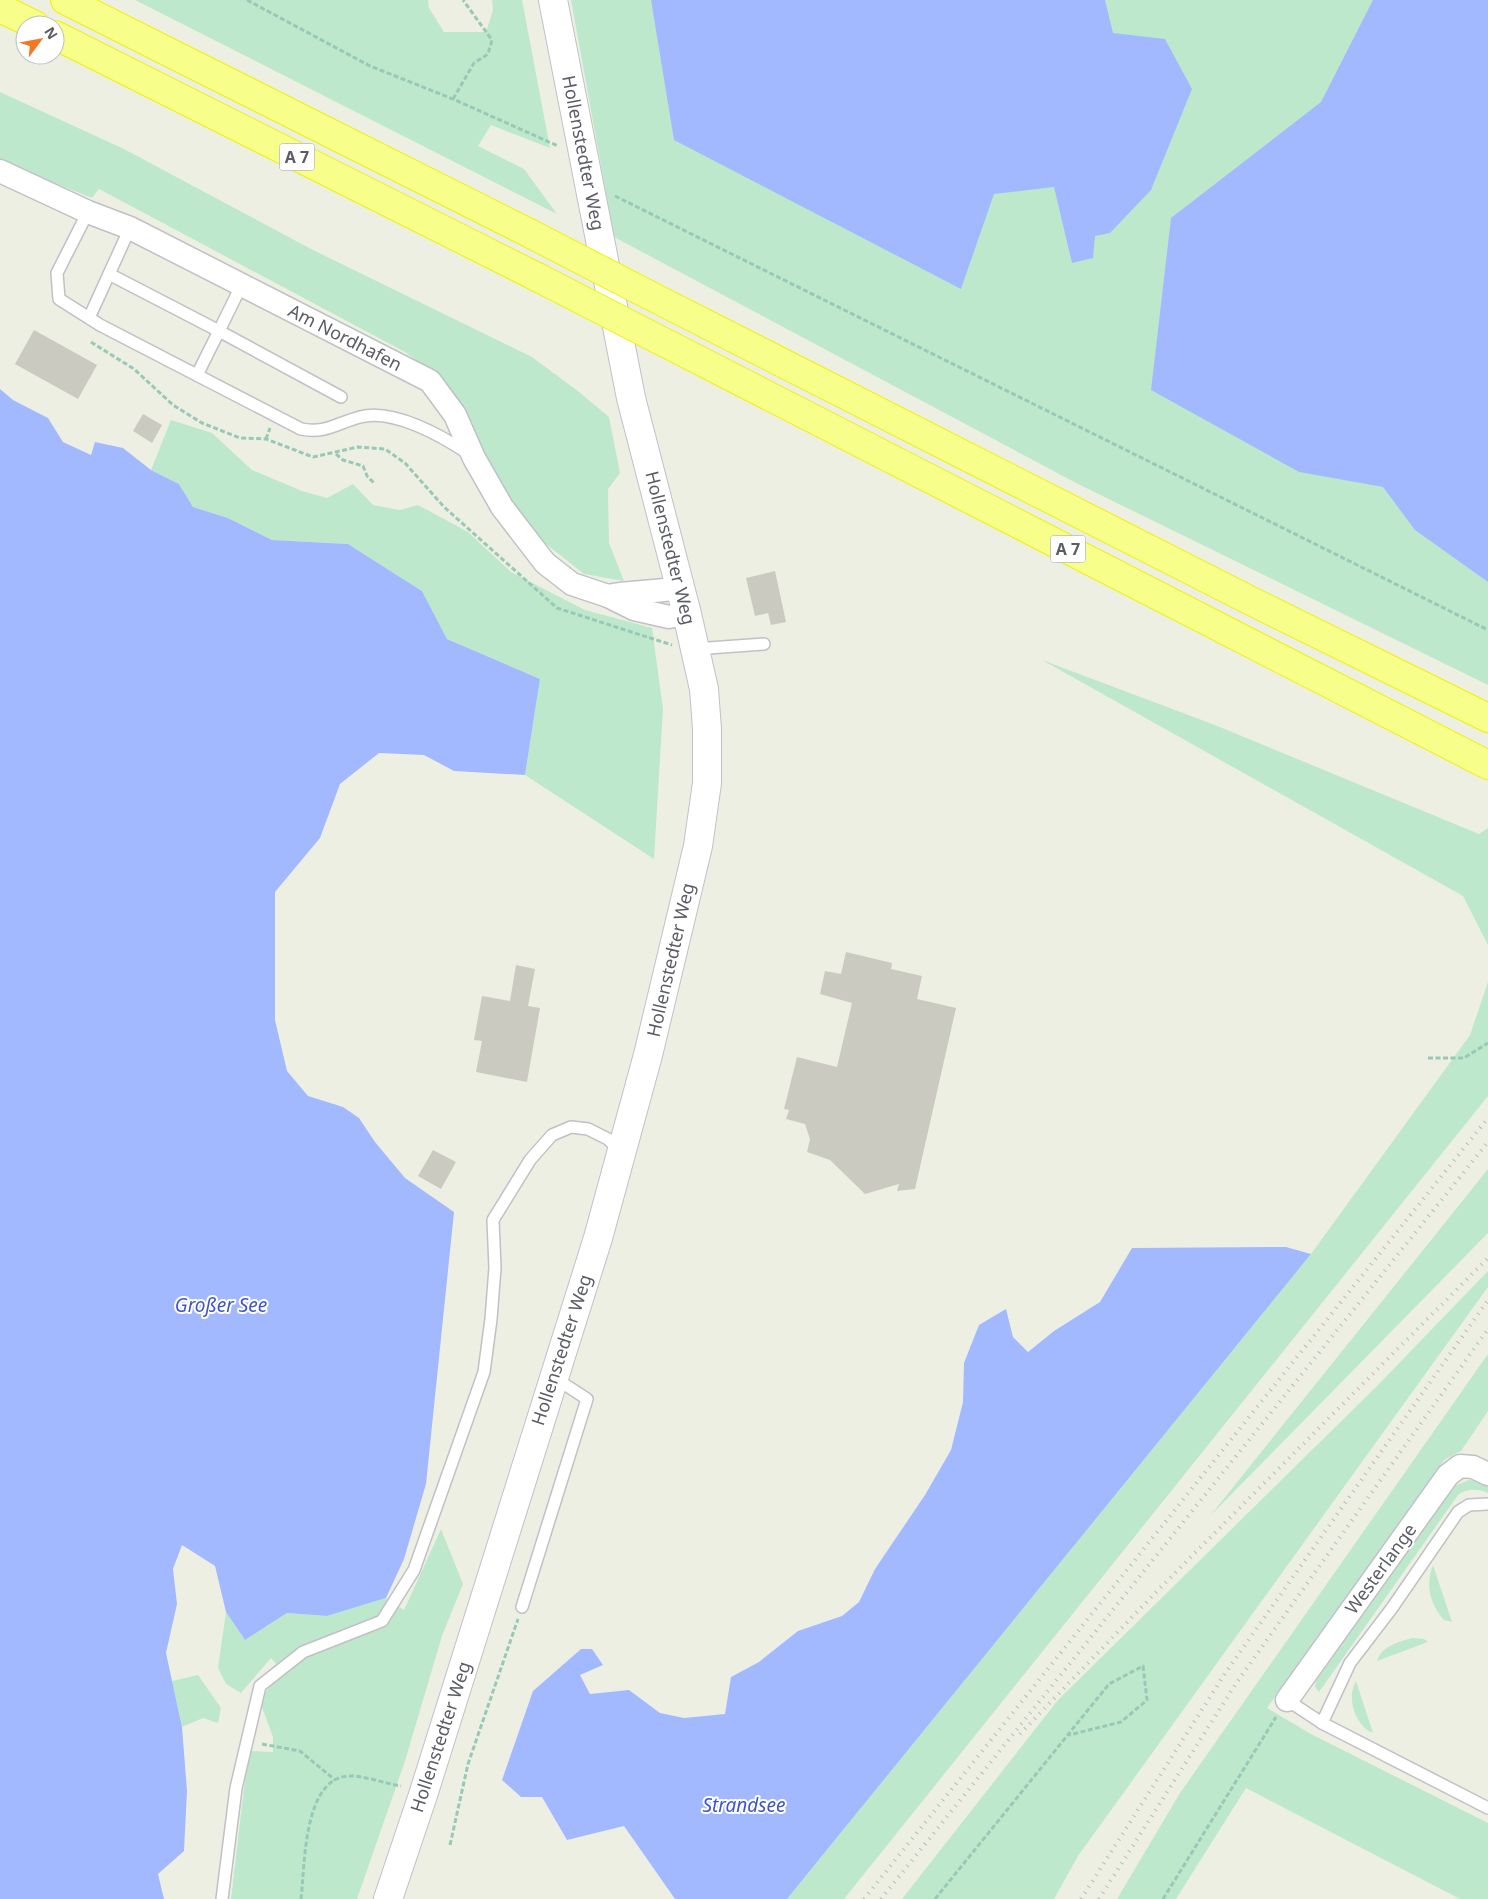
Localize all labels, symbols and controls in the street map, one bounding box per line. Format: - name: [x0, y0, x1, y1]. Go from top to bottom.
- north arrow: [15, 15, 65, 65]
- text: N: [40, 23, 63, 43]
- street label: Hollenstedter Weg: [557, 73, 611, 232]
- road number: A 7: [280, 144, 314, 170]
- street label: Am Nordhafen: [285, 298, 406, 376]
- street label: Hollenstedter Weg: [640, 468, 702, 627]
- road number: A 7: [1050, 536, 1086, 562]
- street label: Hollenstedter Weg: [641, 880, 699, 1039]
- street label: Hollenstedter Weg: [525, 1271, 597, 1428]
- water label: Großer See: [175, 1292, 267, 1318]
- street label: Westerlange: [1339, 1518, 1421, 1618]
- street label: Hollenstedter Weg: [404, 1658, 476, 1815]
- water label: Strandsee: [702, 1792, 786, 1818]

